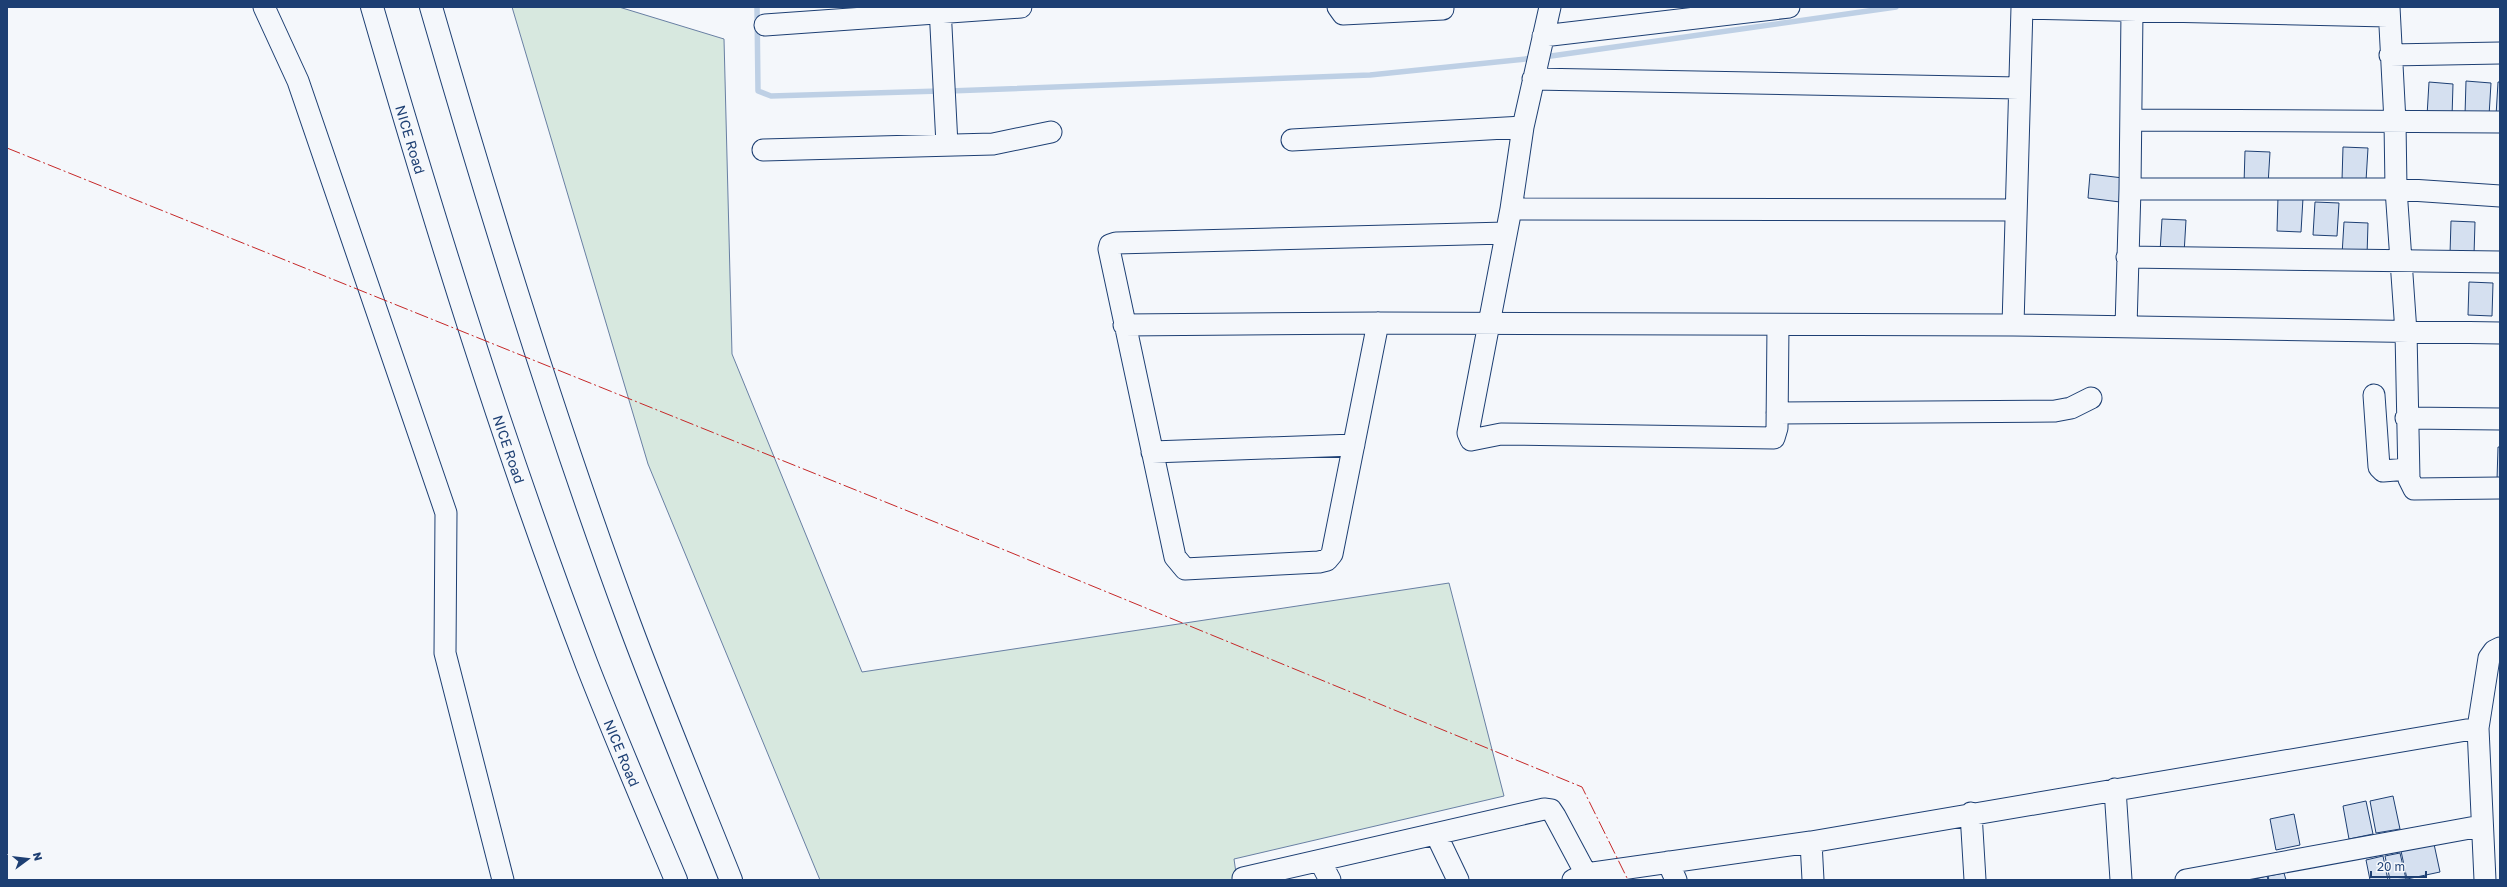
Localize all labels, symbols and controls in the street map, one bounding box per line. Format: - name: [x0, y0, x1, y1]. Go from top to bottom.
- street label: NICE Road: [393, 103, 429, 176]
- street label: NICE Road: [490, 413, 529, 485]
- street label: NICE Road: [601, 717, 644, 789]
- north arrow: [8, 839, 48, 879]
- text: N: [31, 851, 46, 862]
- scale bar: [2371, 853, 2426, 879]
- text: 20 m: [2377, 859, 2405, 874]

